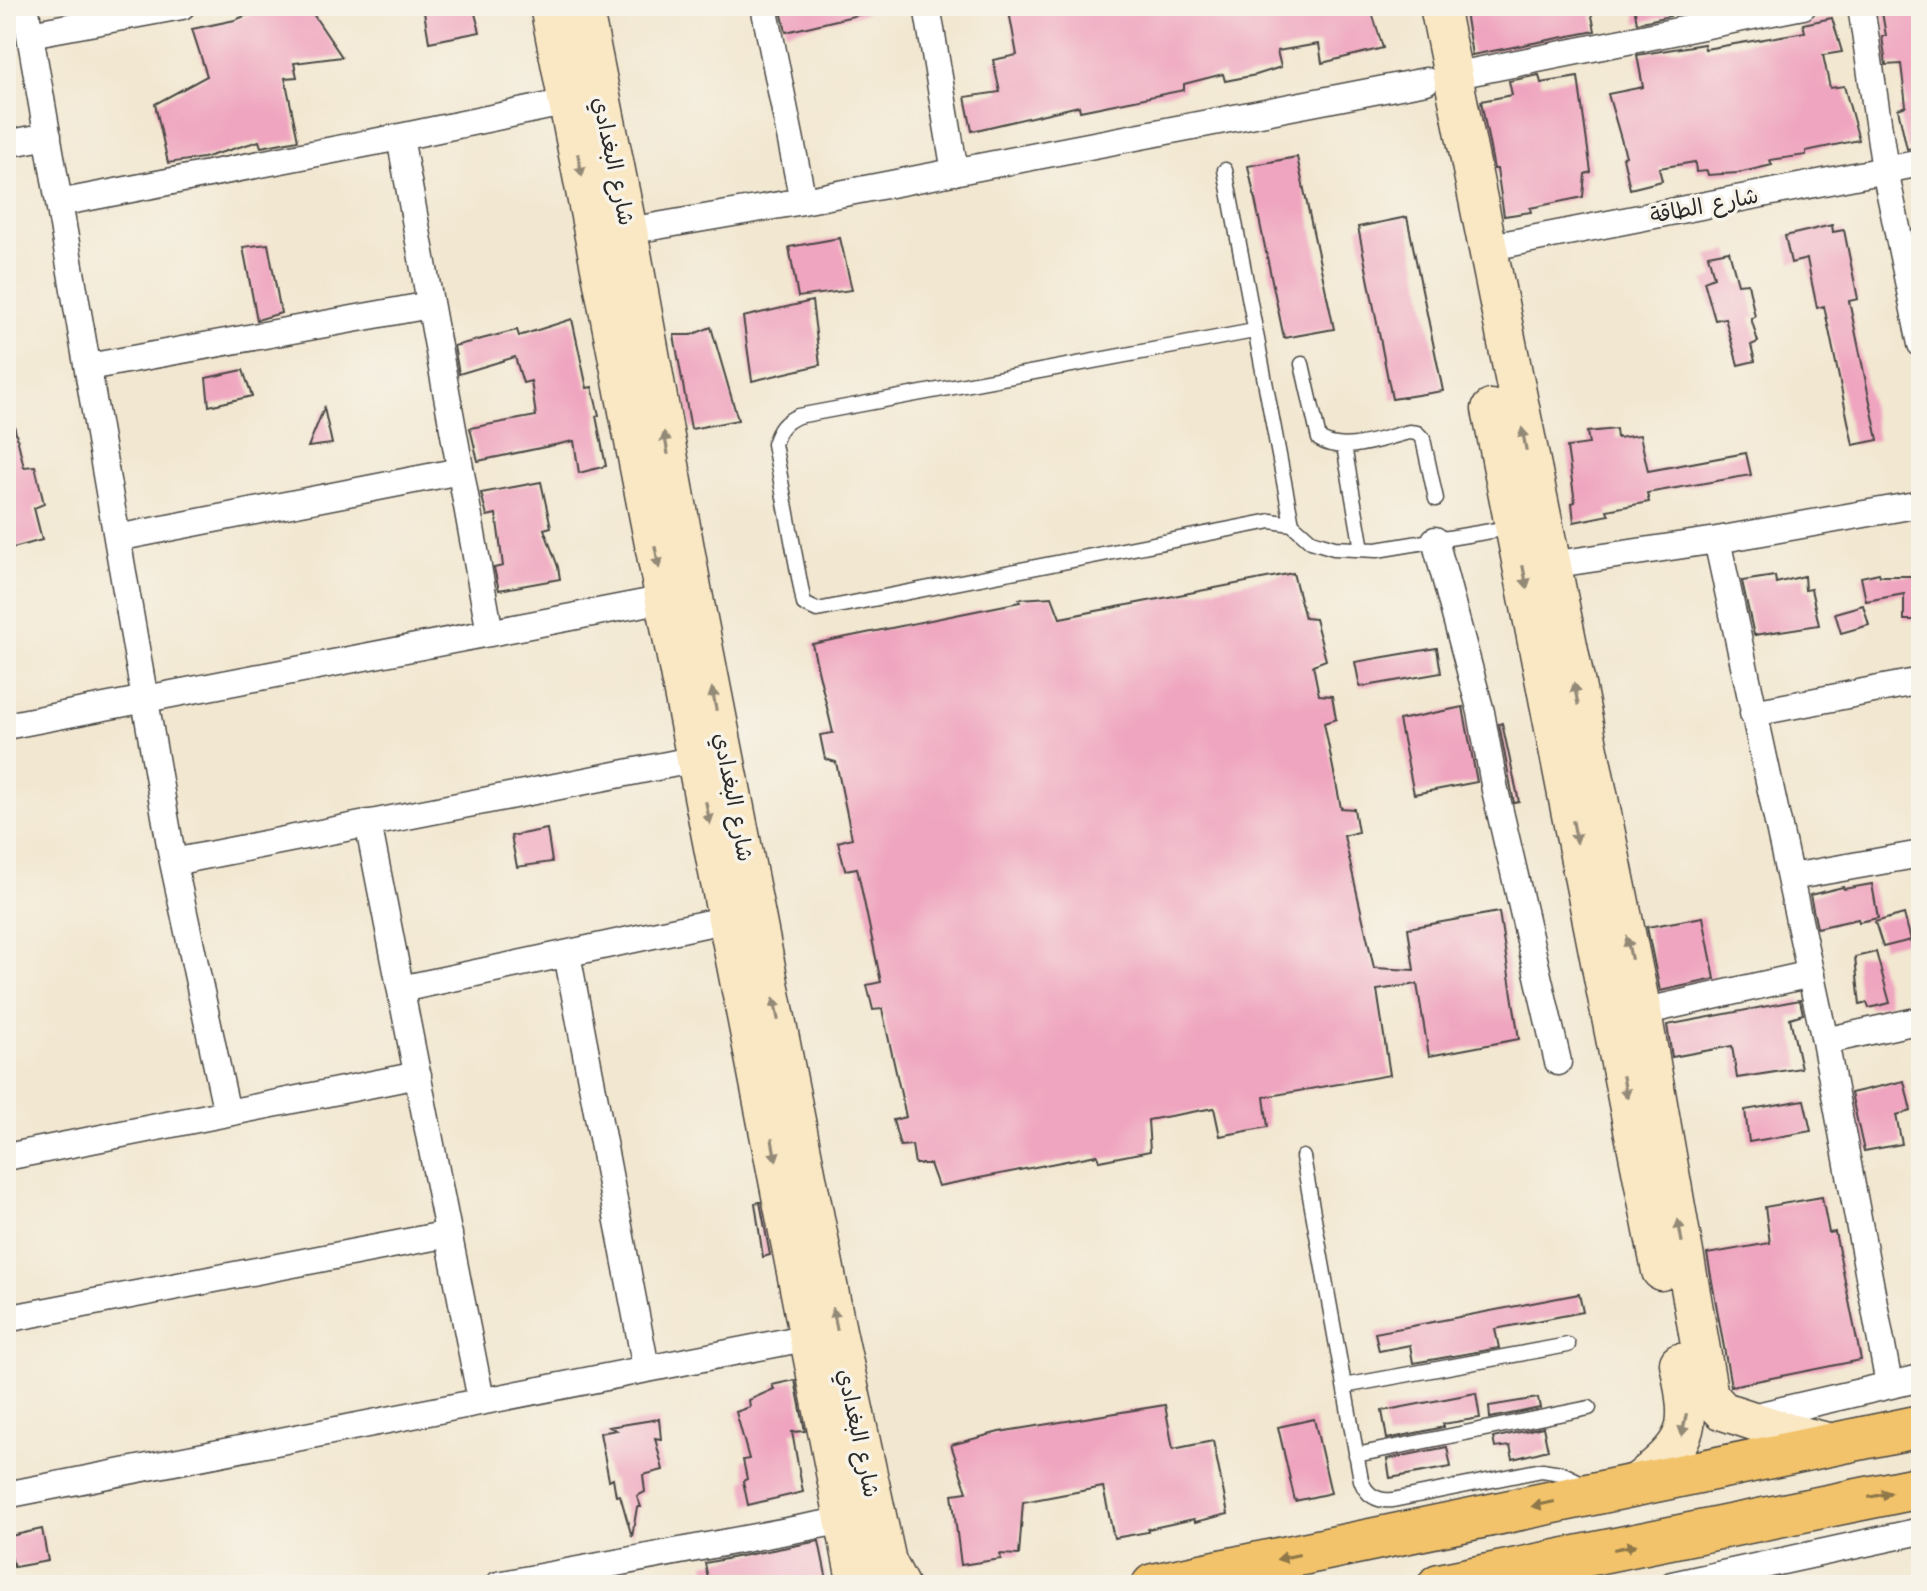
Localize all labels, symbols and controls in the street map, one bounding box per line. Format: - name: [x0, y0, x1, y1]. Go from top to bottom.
- street label: شارع البغدادي: [581, 94, 642, 229]
- one-way arrow: [575, 153, 587, 178]
- street label: شارع الطاقة: [1647, 180, 1762, 235]
- one-way arrow: [1518, 426, 1530, 451]
- one-way arrow: [660, 431, 672, 456]
- one-way arrow: [652, 545, 664, 570]
- one-way arrow: [1519, 565, 1532, 590]
- one-way arrow: [1569, 681, 1582, 706]
- one-way arrow: [708, 686, 720, 711]
- street label: شارع البغدادي: [702, 730, 761, 865]
- one-way arrow: [702, 800, 714, 825]
- one-way arrow: [1569, 820, 1582, 845]
- one-way arrow: [1622, 935, 1635, 960]
- one-way arrow: [769, 996, 781, 1021]
- one-way arrow: [1620, 1075, 1632, 1100]
- one-way arrow: [768, 1138, 781, 1163]
- one-way arrow: [1674, 1219, 1686, 1244]
- one-way arrow: [829, 1306, 841, 1331]
- street label: شارع البغدادي: [826, 1366, 887, 1501]
- one-way arrow: [1678, 1412, 1690, 1437]
- one-way arrow: [1868, 1488, 1893, 1501]
- one-way arrow: [1530, 1498, 1555, 1510]
- one-way arrow: [1613, 1540, 1638, 1553]
- one-way arrow: [1276, 1551, 1301, 1564]

